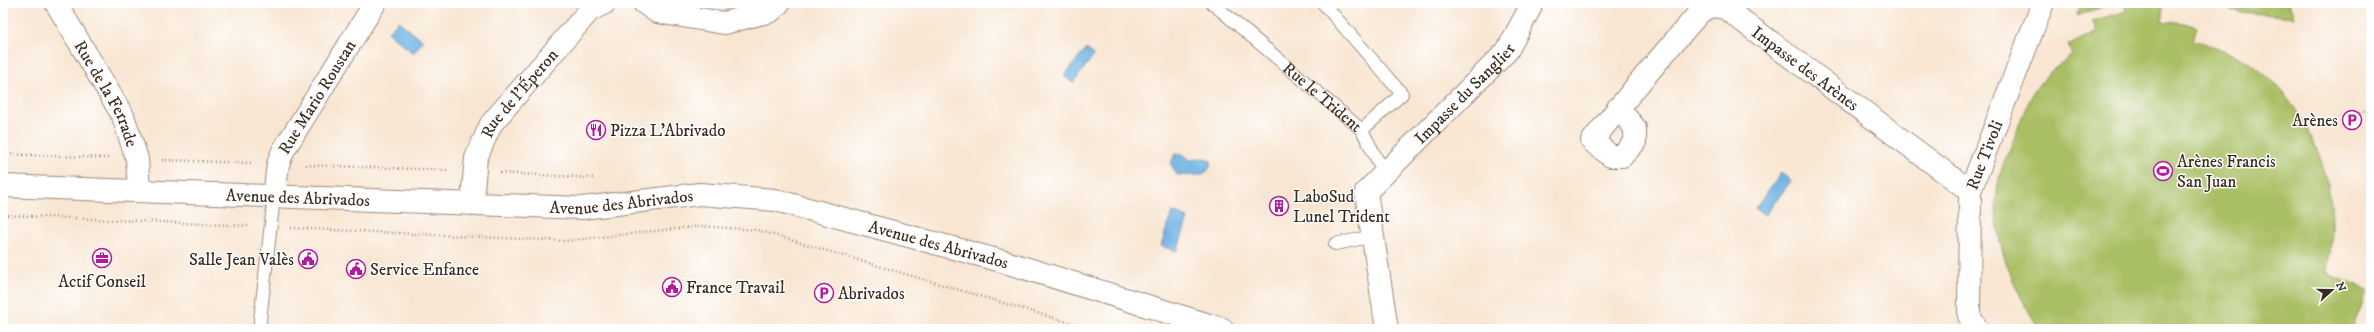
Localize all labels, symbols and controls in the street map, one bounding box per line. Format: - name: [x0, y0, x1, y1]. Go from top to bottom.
- street label: Impasse des Arènes: [1747, 22, 1863, 116]
- street label: Rue Mario Roustan: [274, 36, 361, 159]
- street label: Rue de la Ferrade: [69, 37, 142, 150]
- street label: Impasse du Sanglier: [1410, 39, 1521, 149]
- street label: Rue de l'Éperon: [476, 45, 563, 141]
- street label: Rue le Trident: [1278, 58, 1367, 138]
- parking icon: Arènes: [2341, 109, 2363, 131]
- place label: Arènes: [2292, 110, 2338, 132]
- street label: Rue Tivoli: [1962, 117, 2008, 193]
- restaurant icon: Pizza L’Abrivado: [585, 119, 607, 141]
- place label: Pizza L’Abrivado: [610, 120, 725, 142]
- place label: Arènes Francis San Juan: [2177, 151, 2276, 193]
- sports icon: Arènes Francis San Juan: [2152, 160, 2174, 182]
- street label: Avenue des Abrivados: [225, 184, 371, 212]
- street label: Avenue des Abrivados: [549, 185, 695, 220]
- place label: LaboSud Lunel Trident: [1293, 186, 1390, 228]
- building icon: LaboSud Lunel Trident: [1268, 195, 1290, 217]
- street label: Avenue des Abrivados: [866, 216, 1012, 275]
- office icon: Actif Conseil: [91, 247, 113, 269]
- public building icon: Salle Jean Valès: [297, 248, 319, 270]
- place label: Salle Jean Valès: [189, 249, 294, 271]
- public building icon: Service Enfance: [345, 258, 367, 280]
- place label: Service Enfance: [370, 259, 479, 281]
- north arrow: [2312, 270, 2352, 310]
- place label: Actif Conseil: [58, 271, 146, 293]
- public building icon: France Travail: [661, 276, 683, 298]
- place label: France Travail: [686, 277, 785, 299]
- text: N: [2332, 280, 2349, 293]
- parking icon: Abrivados: [813, 282, 835, 304]
- place label: Abrivados: [838, 283, 905, 305]

